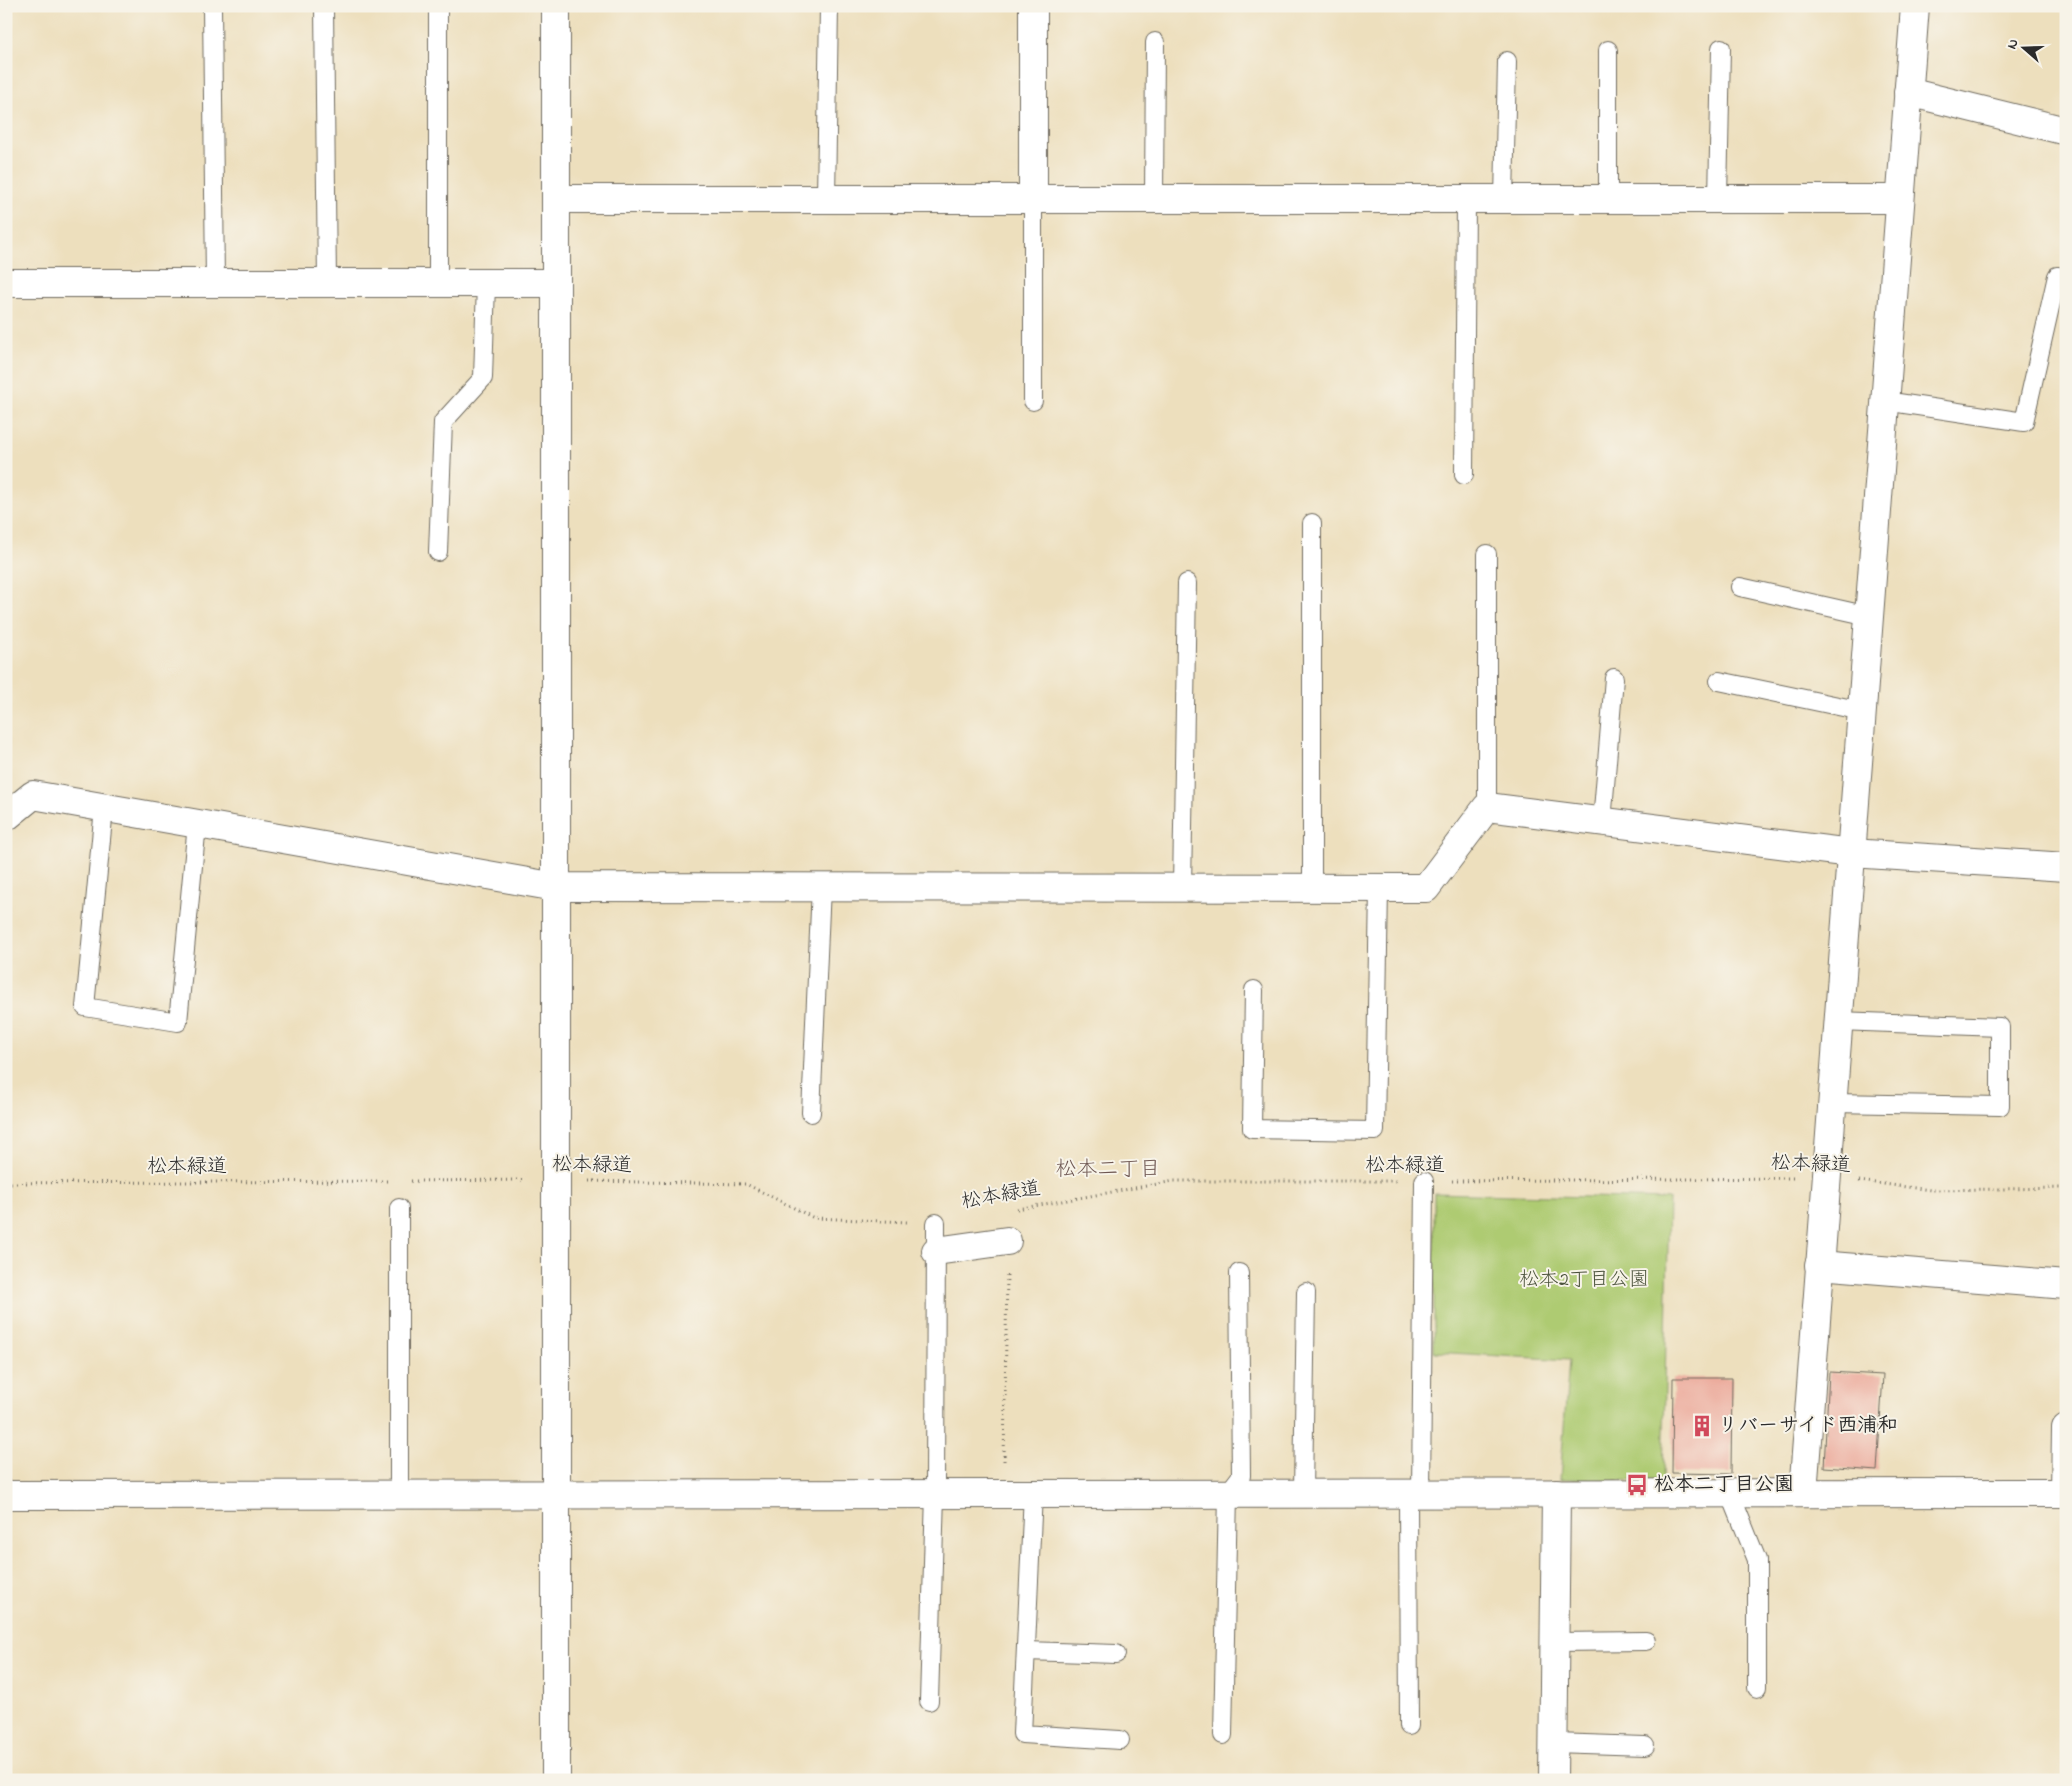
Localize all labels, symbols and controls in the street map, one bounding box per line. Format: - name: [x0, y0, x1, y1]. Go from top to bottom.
- north arrow: [2000, 22, 2050, 72]
- text: N: [2002, 36, 2025, 52]
- street label: 松本緑道: [1771, 1149, 1851, 1181]
- street label: 松本緑道: [552, 1151, 632, 1181]
- street label: 松本緑道: [1365, 1152, 1445, 1181]
- street label: 松本緑道: [147, 1153, 227, 1182]
- district label: 松本二丁目: [1056, 1155, 1161, 1185]
- street label: 松本緑道: [959, 1175, 1043, 1217]
- park label: 松本2丁目公園: [1519, 1266, 1649, 1295]
- place label: リバーサイド西浦和: [1718, 1412, 1898, 1441]
- building icon: リバーサイド西浦和: [1689, 1413, 1715, 1439]
- place label: 松本二丁目公園: [1654, 1471, 1794, 1500]
- bus stop icon: 松本二丁目公園: [1624, 1472, 1650, 1498]

